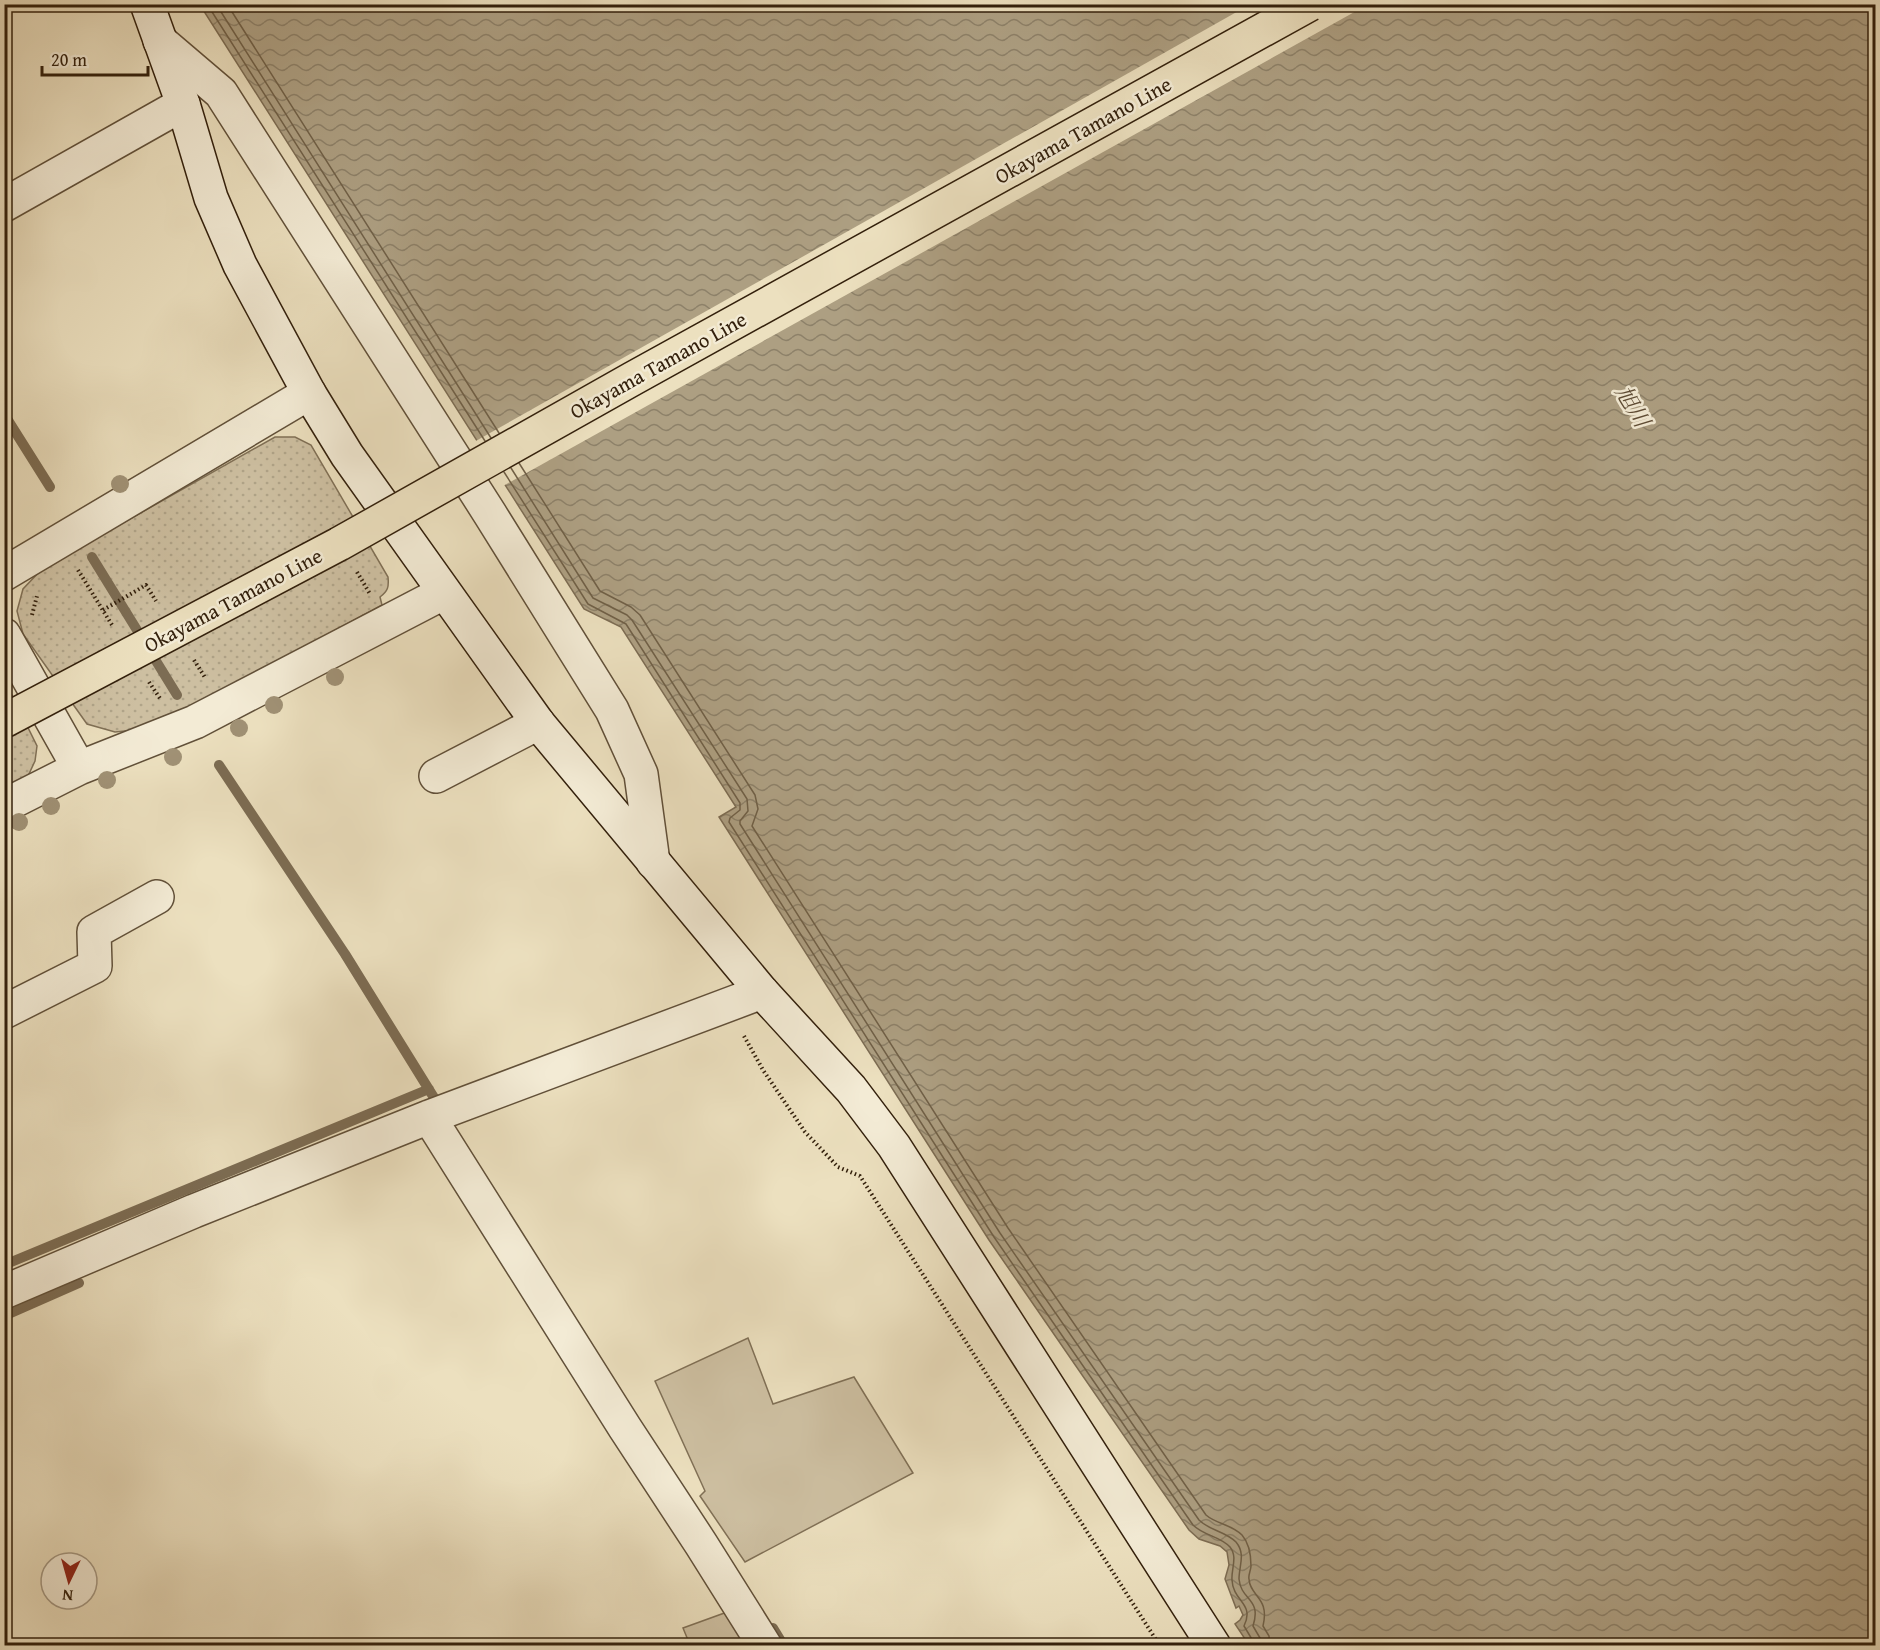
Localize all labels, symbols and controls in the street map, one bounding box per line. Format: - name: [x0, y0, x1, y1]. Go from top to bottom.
- scale bar: [42, 39, 148, 77]
- text: 20 m: [51, 46, 87, 73]
- street label: Okayama Tamano Line: [989, 68, 1177, 192]
- street label: Okayama Tamano Line: [564, 303, 752, 427]
- water label: 旭川: [1608, 379, 1659, 435]
- street label: Okayama Tamano Line: [138, 540, 328, 660]
- north arrow: [39, 1551, 99, 1611]
- text: N: [61, 1583, 74, 1608]

